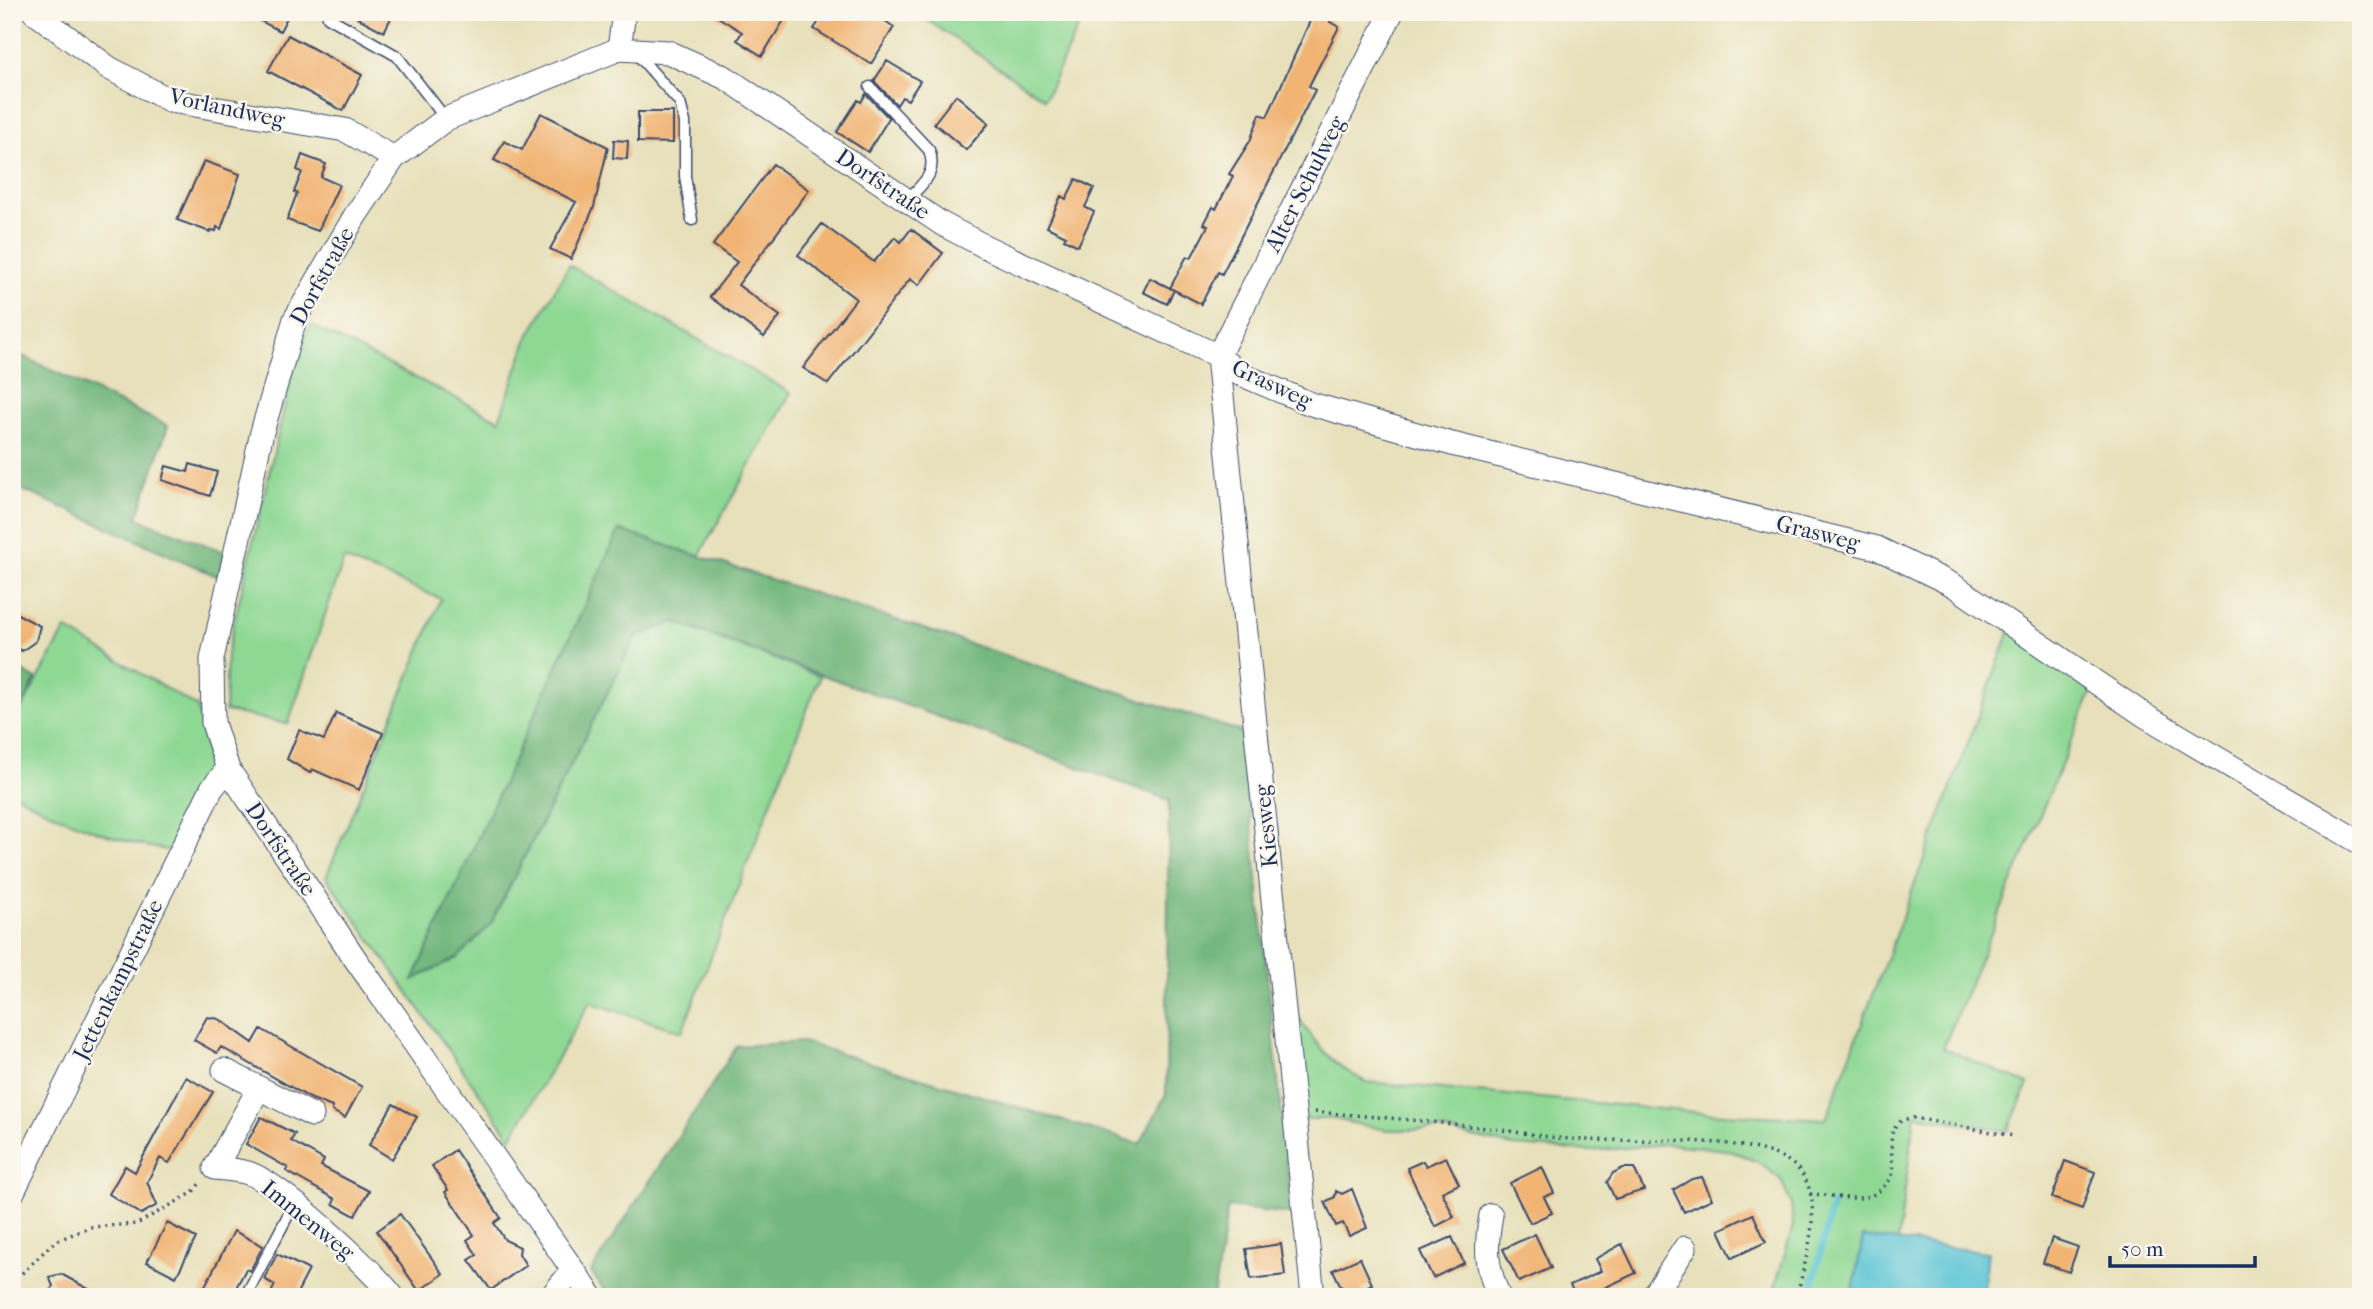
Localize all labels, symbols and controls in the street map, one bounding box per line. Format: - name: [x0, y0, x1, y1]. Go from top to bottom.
- street label: Vorlandweg: [166, 82, 288, 134]
- street label: Alter Schulweg: [1259, 111, 1351, 258]
- street label: Dorfstraße: [831, 143, 935, 225]
- street label: Dorfstraße: [284, 222, 360, 330]
- street label: Grasweg: [1228, 354, 1317, 415]
- street label: Grasweg: [1773, 510, 1863, 557]
- street label: Kiesweg: [1248, 782, 1284, 869]
- street label: Dorfstraße: [240, 797, 322, 901]
- street label: Jettenkampstraße: [66, 895, 169, 1067]
- street label: Immenweg: [256, 1174, 360, 1266]
- scale bar: [2110, 1225, 2256, 1269]
- text: 50 m: [2121, 1237, 2164, 1261]

